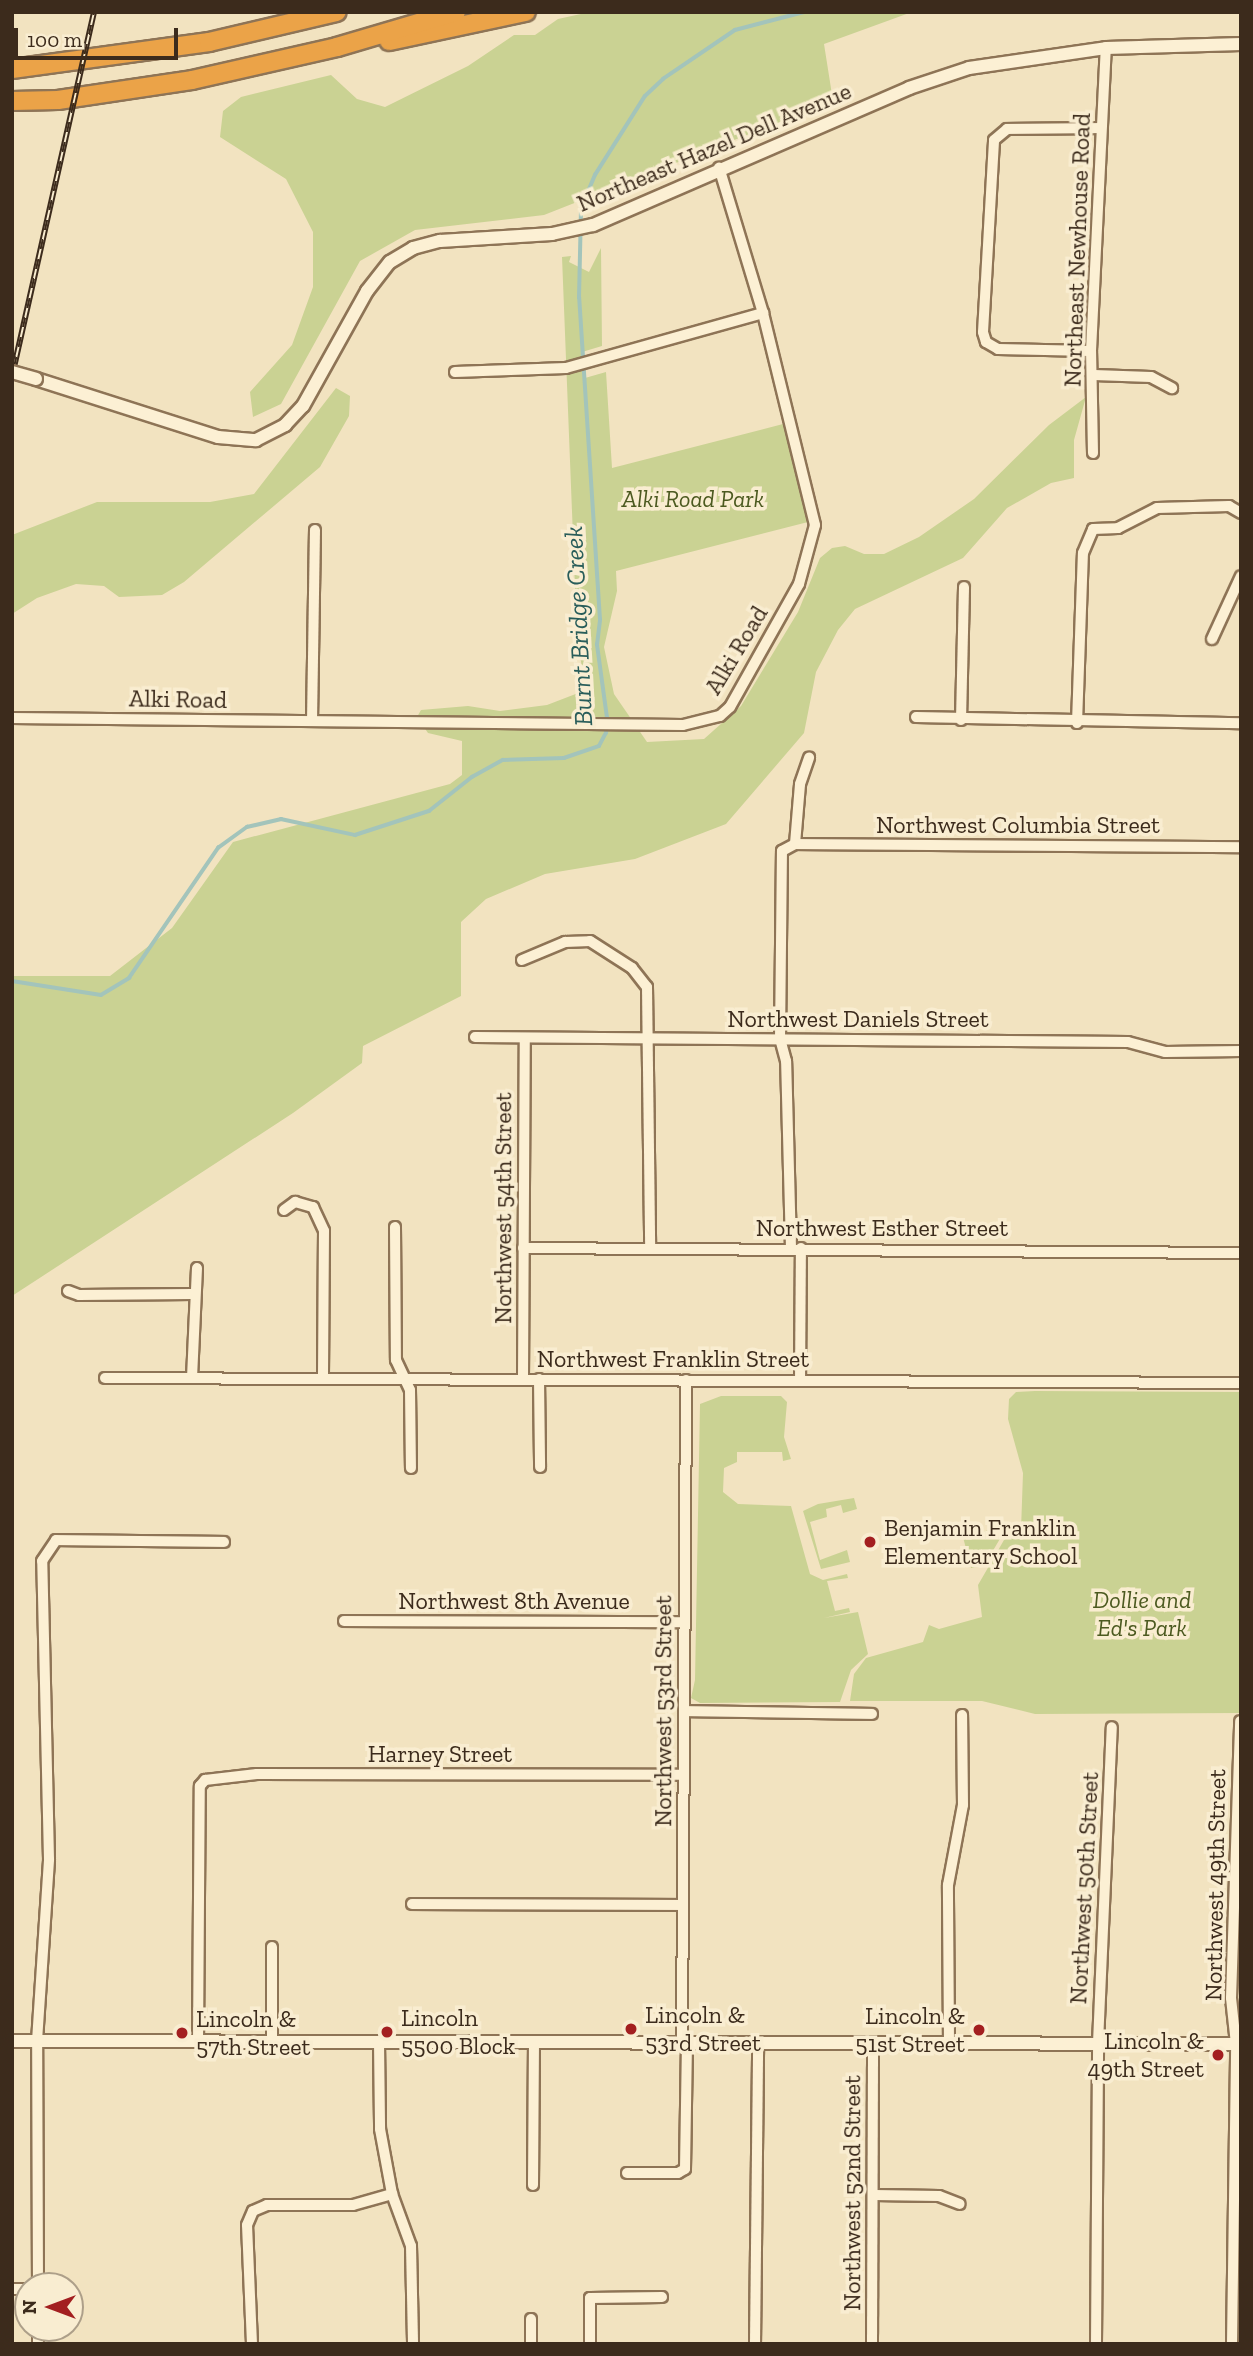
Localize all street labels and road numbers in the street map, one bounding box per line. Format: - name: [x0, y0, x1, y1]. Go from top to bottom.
- street label: Northeast Hazel Dell Avenue: [572, 76, 856, 218]
- street label: Northeast Newhouse Road: [1058, 113, 1096, 387]
- street label: Alki Road: [698, 601, 774, 699]
- street label: Alki Road: [129, 684, 227, 714]
- street label: Northwest Columbia Street: [876, 811, 1160, 839]
- street label: Northwest Daniels Street: [727, 1005, 989, 1033]
- street label: Northwest 54th Street: [489, 1092, 517, 1324]
- street label: Northwest Esther Street: [756, 1214, 1008, 1242]
- street label: Northwest Franklin Street: [537, 1345, 809, 1373]
- street label: Northwest 8th Avenue: [398, 1587, 630, 1615]
- street label: Northwest 53rd Street: [649, 1595, 677, 1827]
- street label: Harney Street: [367, 1740, 513, 1768]
- street label: Northwest 49th Street: [1199, 1769, 1231, 2001]
- street label: Northwest 50th Street: [1064, 1771, 1104, 2005]
- street label: Northwest 52nd Street: [838, 2075, 866, 2311]

